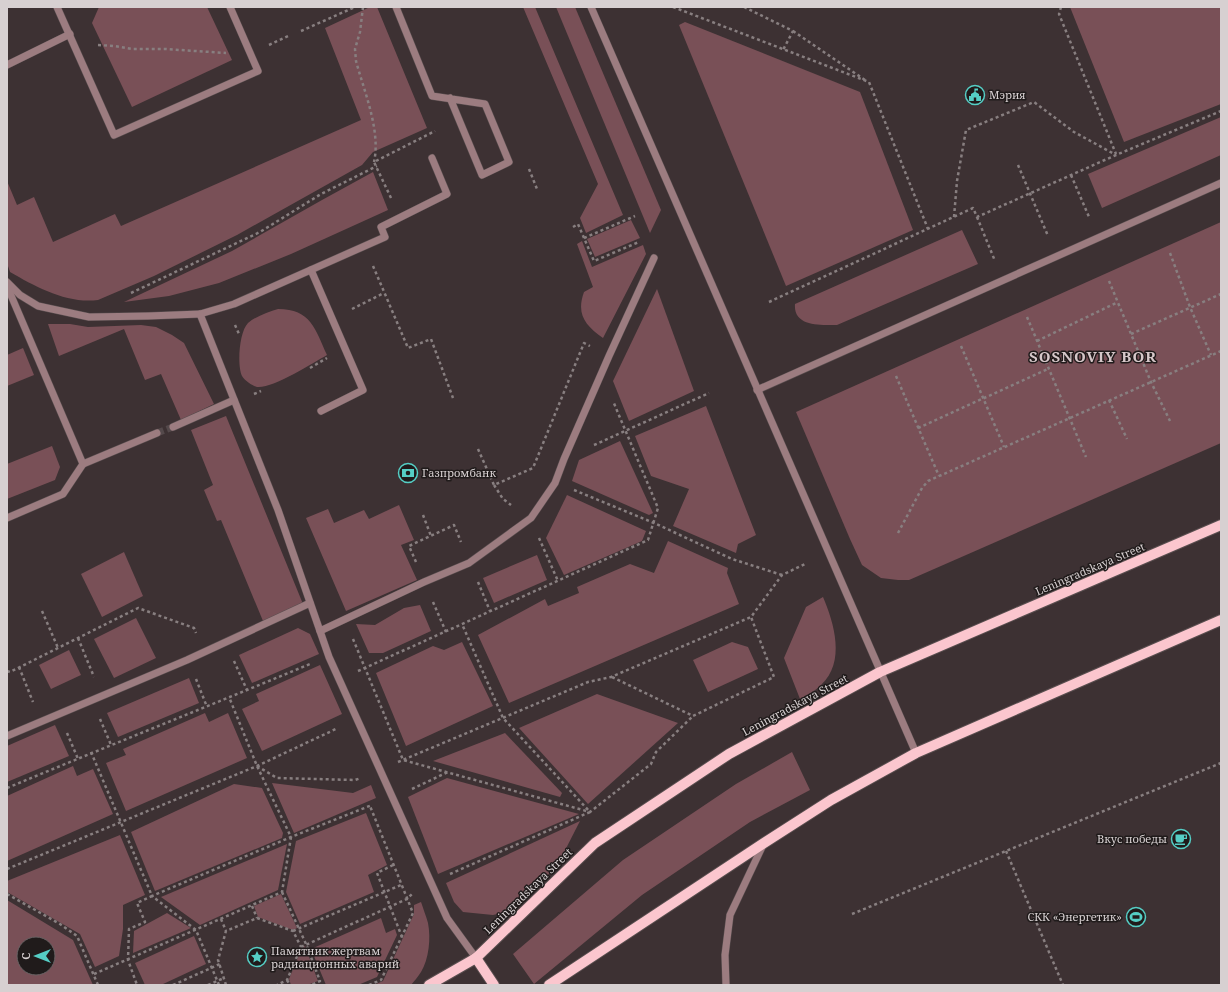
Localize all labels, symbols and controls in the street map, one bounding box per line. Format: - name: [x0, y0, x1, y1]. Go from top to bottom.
- public building icon: Мэрия: [964, 84, 986, 106]
- place label: Мэрия: [989, 87, 1026, 102]
- district label: SOSNOVIY BOR: [1029, 346, 1157, 366]
- bank icon: Газпромбанк: [397, 462, 419, 484]
- place label: Газпромбанк: [422, 465, 496, 480]
- street label: Leningradskaya Street: [1033, 539, 1147, 598]
- street label: Leningradskaya Street: [739, 670, 850, 739]
- cafe icon: Вкус победы: [1170, 828, 1192, 850]
- place label: Вкус победы: [1097, 831, 1167, 846]
- street label: Leningradskaya Street: [480, 844, 575, 937]
- sports icon: СКК «Энергетик»: [1125, 906, 1147, 928]
- place label: СКК «Энергетик»: [1028, 909, 1122, 924]
- north arrow: [16, 936, 56, 976]
- place label: Памятник жертвам радиационных аварий: [271, 943, 399, 971]
- place icon: Памятник жертвам радиационных аварий: [246, 946, 268, 968]
- text: С: [18, 952, 33, 960]

